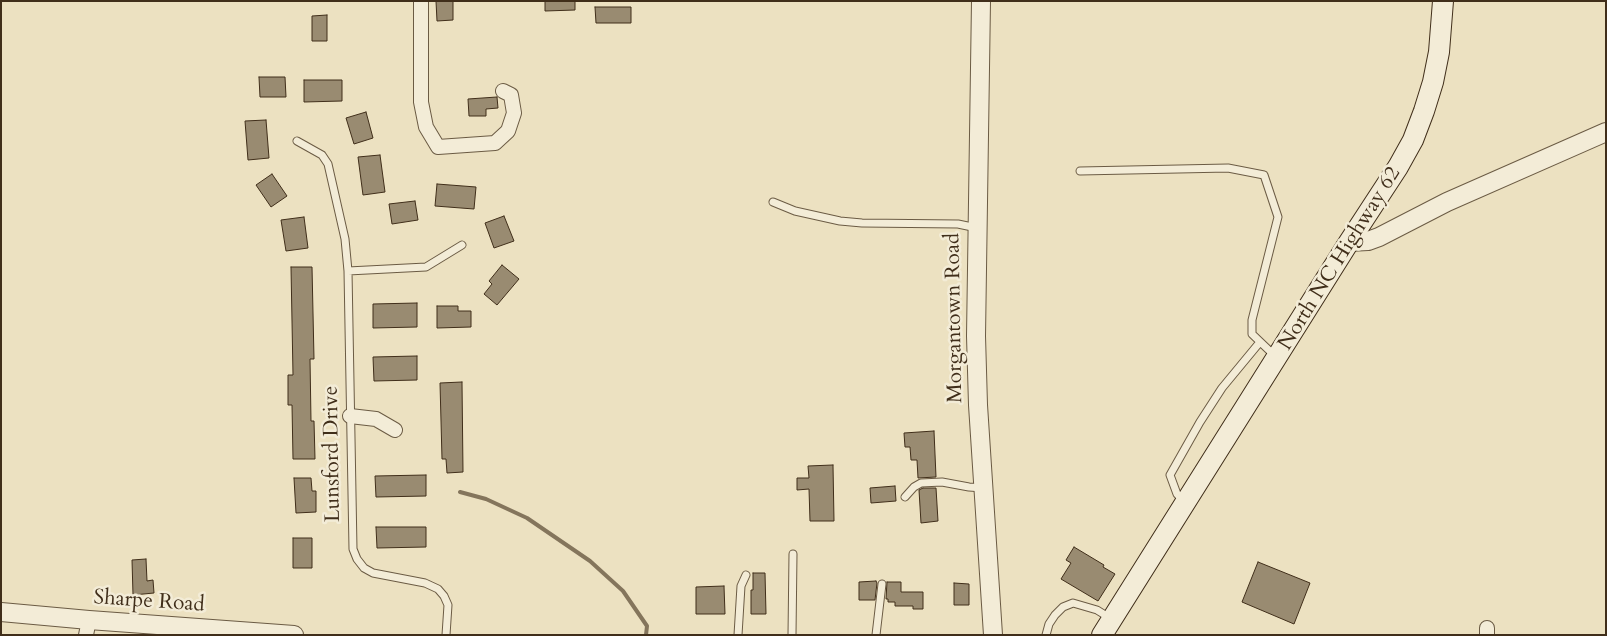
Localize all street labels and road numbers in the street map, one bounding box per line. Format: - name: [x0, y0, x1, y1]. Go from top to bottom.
- street label: North NC Highway 62: [1273, 163, 1407, 355]
- street label: Morgantown Road: [941, 233, 969, 403]
- street label: Lunsford Drive: [319, 386, 347, 522]
- street label: Sharpe Road: [93, 586, 205, 618]

